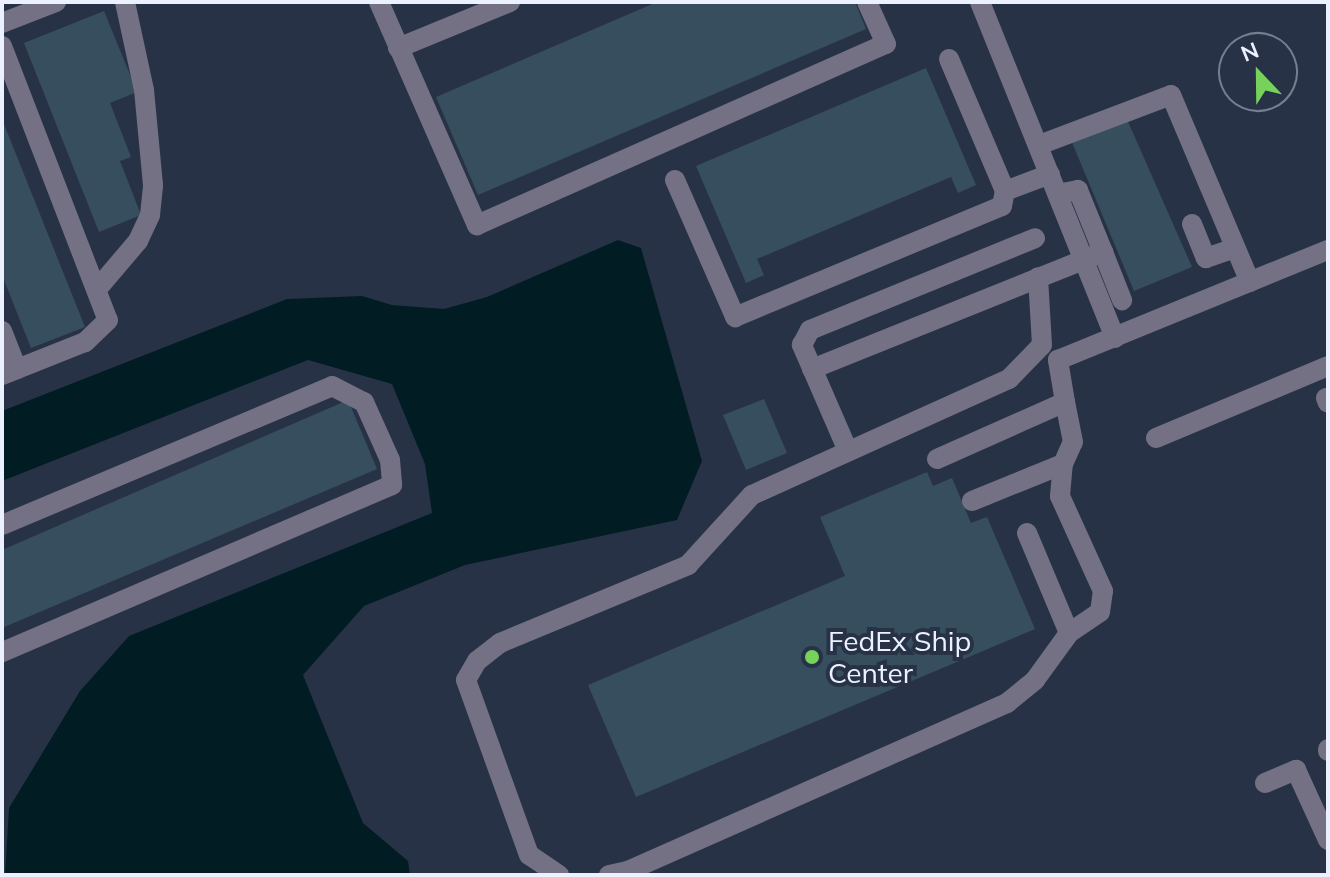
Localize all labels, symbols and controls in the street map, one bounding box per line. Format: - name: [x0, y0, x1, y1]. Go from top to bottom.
- north arrow: [1218, 32, 1298, 112]
- text: N: [1237, 36, 1263, 68]
- place label: FedEx Ship Center: [828, 624, 971, 690]
- marker: FedEx Ship Center: [803, 648, 821, 666]

